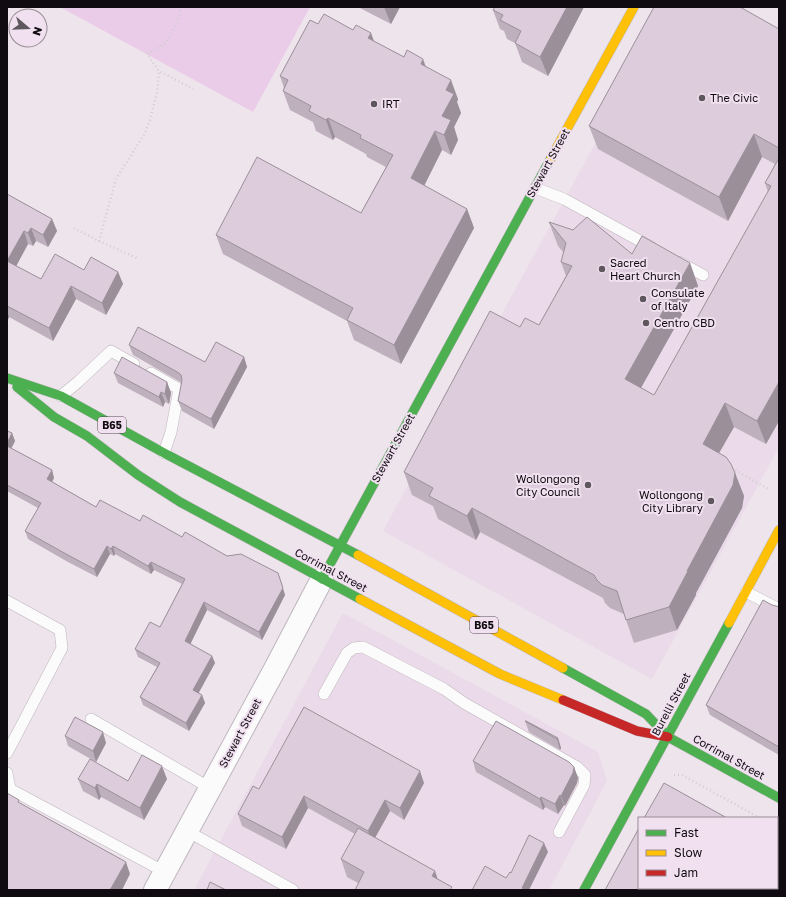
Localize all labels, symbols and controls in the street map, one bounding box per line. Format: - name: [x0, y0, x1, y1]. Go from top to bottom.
- north arrow: [8, 8, 48, 48]
- text: N: [30, 25, 45, 37]
- place label: The Civic: [710, 91, 758, 104]
- marker: The Civic: [697, 93, 707, 103]
- place label: IRT: [382, 97, 400, 110]
- marker: IRT: [369, 99, 379, 109]
- street label: Stewart Street: [523, 126, 572, 199]
- place label: Sacred Heart Church: [610, 256, 680, 282]
- marker: Sacred Heart Church: [597, 264, 607, 274]
- place label: Consulate of Italy: [651, 286, 705, 312]
- marker: Consulate of Italy: [638, 294, 648, 304]
- place label: Centro CBD: [654, 316, 715, 329]
- marker: Centro CBD: [641, 318, 651, 328]
- street label: Stewart Street: [368, 411, 417, 484]
- road number: B65: [98, 417, 126, 433]
- place label: Wollongong City Council: [516, 472, 580, 498]
- marker: Wollongong City Council: [583, 480, 593, 490]
- place label: Wollongong City Library: [639, 488, 703, 514]
- marker: Wollongong City Library: [706, 496, 716, 506]
- street label: Corrimal Street: [293, 545, 370, 594]
- road number: B65: [470, 617, 498, 633]
- street label: Burelli Street: [648, 670, 693, 738]
- street label: Stewart Street: [216, 696, 263, 770]
- street label: Corrimal Street: [691, 731, 768, 782]
- legend: [638, 817, 778, 889]
- text: Fast: [674, 825, 699, 840]
- text: Slow: [674, 845, 702, 860]
- text: Jam: [674, 865, 698, 880]

